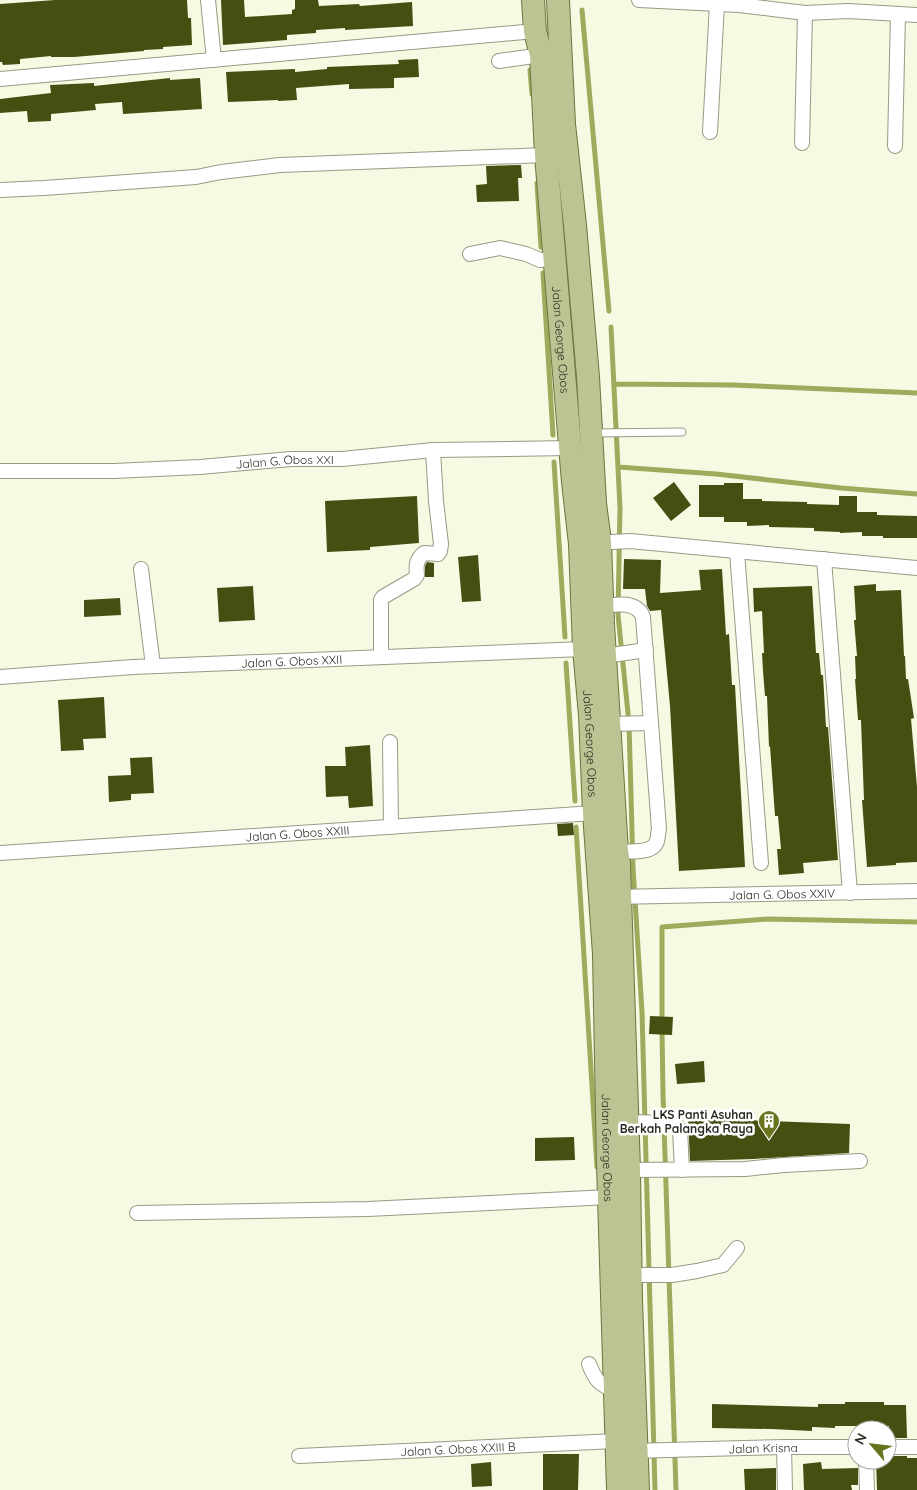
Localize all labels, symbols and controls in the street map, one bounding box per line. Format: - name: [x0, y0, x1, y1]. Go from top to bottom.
- street label: Jalan George Obos: [549, 285, 573, 394]
- street label: Jalan G. Obos XXI: [235, 451, 334, 471]
- street label: Jalan G. Obos XXII: [240, 651, 342, 670]
- street label: Jalan George Obos: [580, 689, 601, 798]
- street label: Jalan G. Obos XXIII: [245, 822, 350, 844]
- street label: Jalan G. Obos XXIV: [729, 885, 835, 902]
- street label: Jalan George Obos: [599, 1094, 617, 1202]
- place label: LKS Panti Asuhan Berkah Palangka Raya: [620, 1107, 753, 1136]
- building icon: LKS Panti Asuhan Berkah Palangka Raya: [757, 1109, 781, 1140]
- north arrow: [847, 1420, 897, 1470]
- text: N: [850, 1430, 871, 1448]
- street label: Jalan G. Obos XXIII B: [400, 1438, 516, 1459]
- street label: Jalan Krisna: [728, 1440, 798, 1456]

